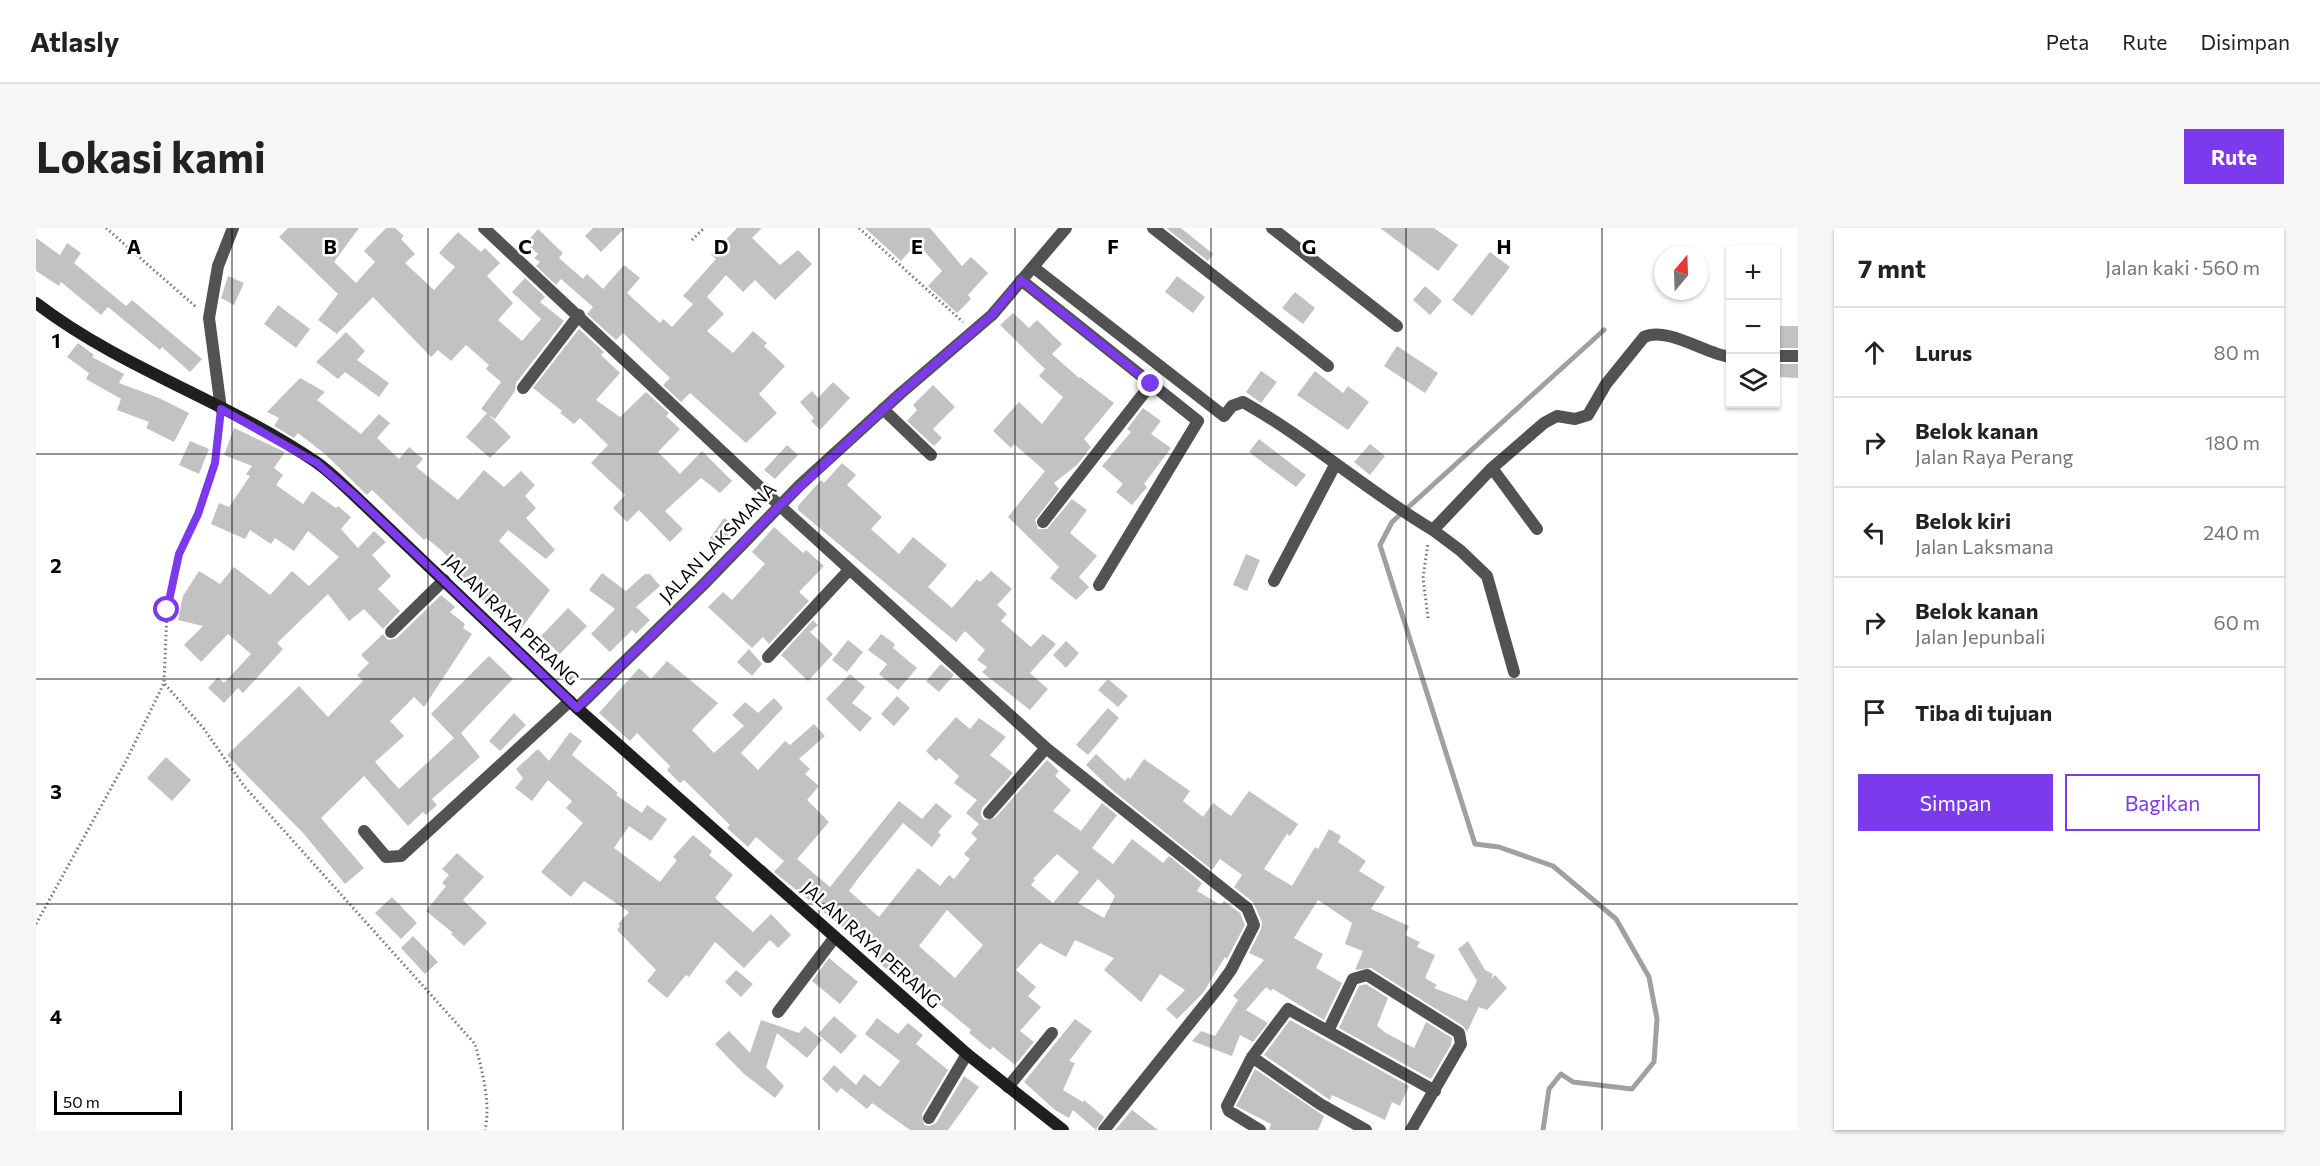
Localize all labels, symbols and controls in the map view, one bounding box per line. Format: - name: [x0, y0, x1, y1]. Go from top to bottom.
- text: Atlasly: [30, 24, 119, 58]
- text: Peta: [2046, 29, 2089, 54]
- text: Rute: [2122, 29, 2167, 54]
- text: Disimpan: [2200, 29, 2290, 54]
- button: Rute: [2184, 129, 2284, 184]
- text: Lokasi kami: [36, 130, 266, 182]
- text: A: [127, 234, 141, 258]
- text: B: [323, 234, 337, 258]
- text: C: [518, 234, 532, 258]
- text: D: [714, 234, 728, 258]
- text: E: [911, 234, 923, 258]
- text: F: [1107, 234, 1119, 258]
- text: G: [1302, 234, 1316, 258]
- text: H: [1497, 234, 1512, 258]
- north arrow: [1654, 246, 1708, 300]
- map controls: [1726, 246, 1780, 408]
- button: +: [1726, 246, 1780, 300]
- text: 7 mnt: [1858, 252, 1926, 283]
- text: Jalan kaki · 560 m: [2105, 255, 2260, 279]
- button: −: [1726, 300, 1780, 354]
- text: 1: [51, 328, 61, 352]
- icon: ahead: [1858, 336, 1891, 369]
- text: Lurus: [1915, 339, 1972, 366]
- text: 80 m: [2214, 340, 2260, 364]
- button: layers: [1726, 354, 1780, 408]
- route end: [1137, 370, 1163, 396]
- text: Belok kanan: [1915, 417, 2038, 444]
- icon: right: [1858, 426, 1891, 459]
- text: 180 m: [2205, 430, 2260, 454]
- text: Jalan Raya Perang: [1915, 444, 2073, 468]
- street label: JALAN LAKSMANA: [654, 478, 780, 607]
- text: Belok kiri: [1915, 507, 2011, 534]
- icon: left: [1858, 516, 1891, 549]
- text: 240 m: [2203, 520, 2260, 544]
- text: Jalan Laksmana: [1915, 534, 2054, 558]
- street label: JALAN RAYA PERANG: [439, 549, 584, 690]
- text: 2: [50, 553, 62, 577]
- route start: [153, 596, 179, 622]
- text: Belok kanan: [1915, 597, 2038, 624]
- icon: right: [1858, 606, 1891, 639]
- text: 60 m: [2214, 610, 2260, 634]
- text: Jalan Jepunbali: [1915, 624, 2045, 648]
- icon: arrive: [1858, 696, 1891, 729]
- text: Tiba di tujuan: [1915, 699, 2052, 726]
- button: Simpan: [1858, 774, 2053, 831]
- button: Bagikan: [2065, 774, 2260, 831]
- text: 3: [50, 779, 62, 803]
- street label: JALAN RAYA PERANG: [798, 876, 946, 1013]
- text: 4: [50, 1004, 62, 1028]
- scale bar: [54, 1088, 182, 1116]
- text: 50 m: [63, 1092, 100, 1111]

